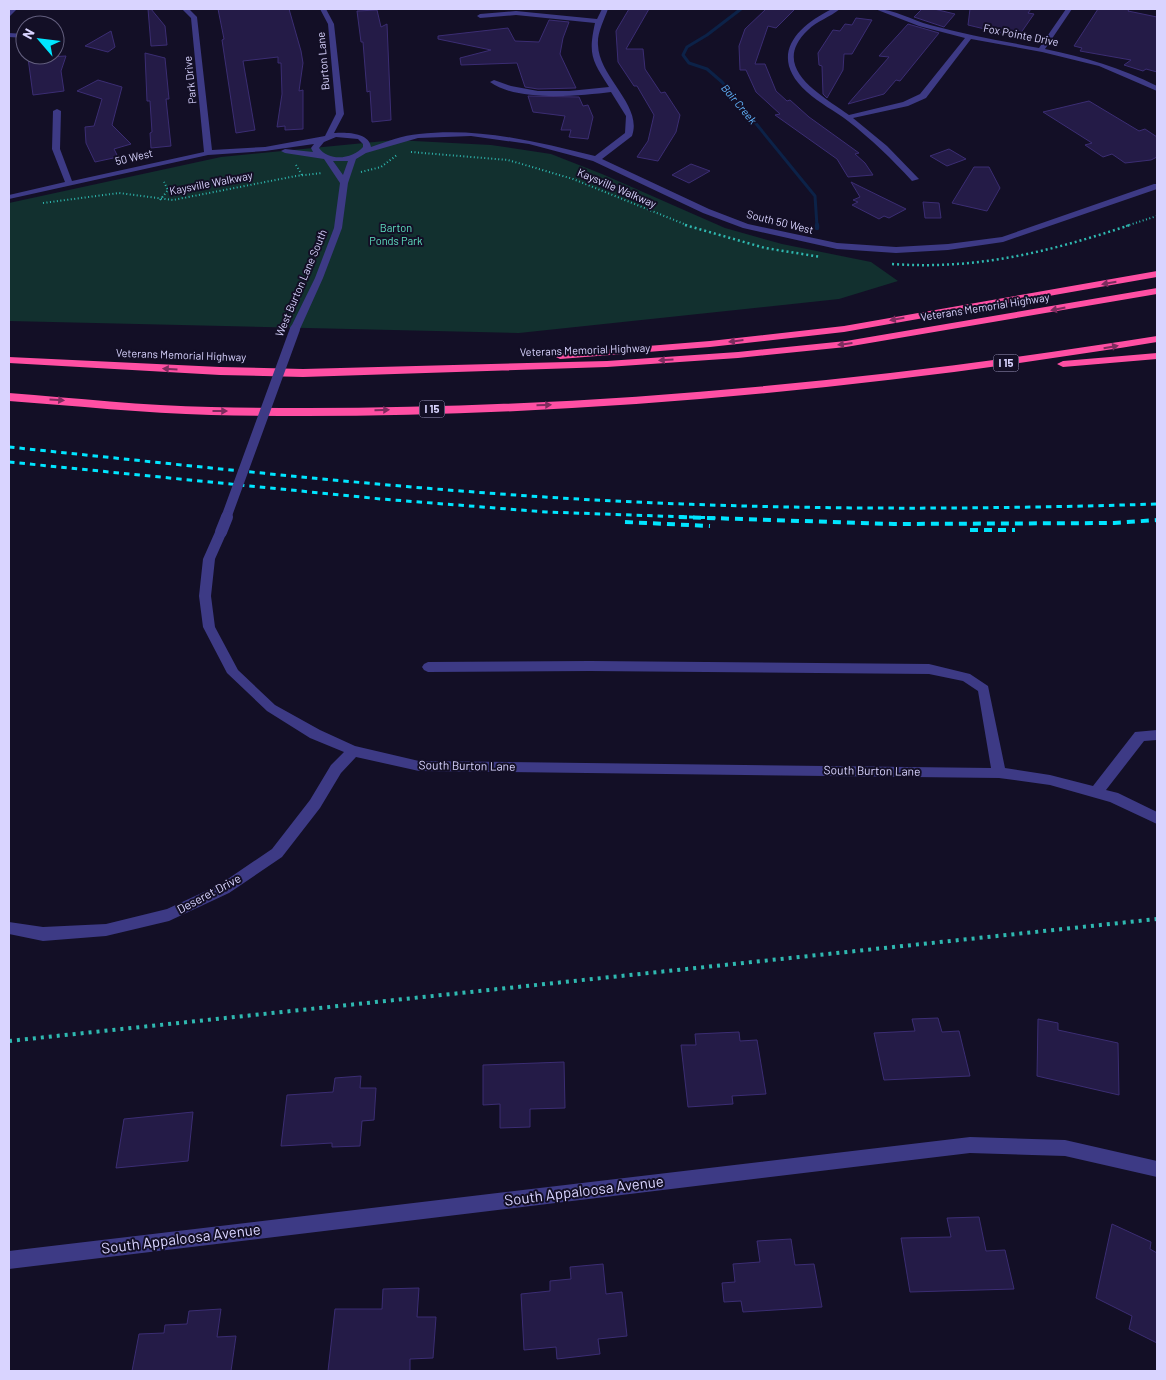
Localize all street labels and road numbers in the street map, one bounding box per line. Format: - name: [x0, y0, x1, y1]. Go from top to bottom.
- street label: Fox Pointe Drive: [982, 21, 1060, 48]
- street label: Burton Lane: [313, 31, 332, 91]
- street label: Park Drive: [180, 55, 198, 105]
- street label: 50 West: [114, 146, 154, 167]
- street label: Kaysville Walkway: [576, 165, 659, 210]
- street label: Kaysville Walkway: [168, 168, 254, 197]
- street label: South 50 West: [745, 207, 815, 236]
- street label: West Burton Lane South: [272, 227, 329, 338]
- street label: Veterans Memorial Highway: [919, 290, 1050, 323]
- street label: Veterans Memorial Highway: [520, 341, 650, 358]
- street label: Veterans Memorial Highway: [116, 346, 246, 363]
- road number: I 15: [994, 354, 1018, 372]
- road number: I 15: [420, 400, 444, 418]
- street label: South Burton Lane: [418, 757, 516, 773]
- street label: South Burton Lane: [823, 762, 921, 778]
- street label: Deseret Drive: [174, 871, 243, 916]
- street label: South Appaloosa Avenue: [503, 1171, 664, 1209]
- street label: South Appaloosa Avenue: [100, 1219, 261, 1257]

